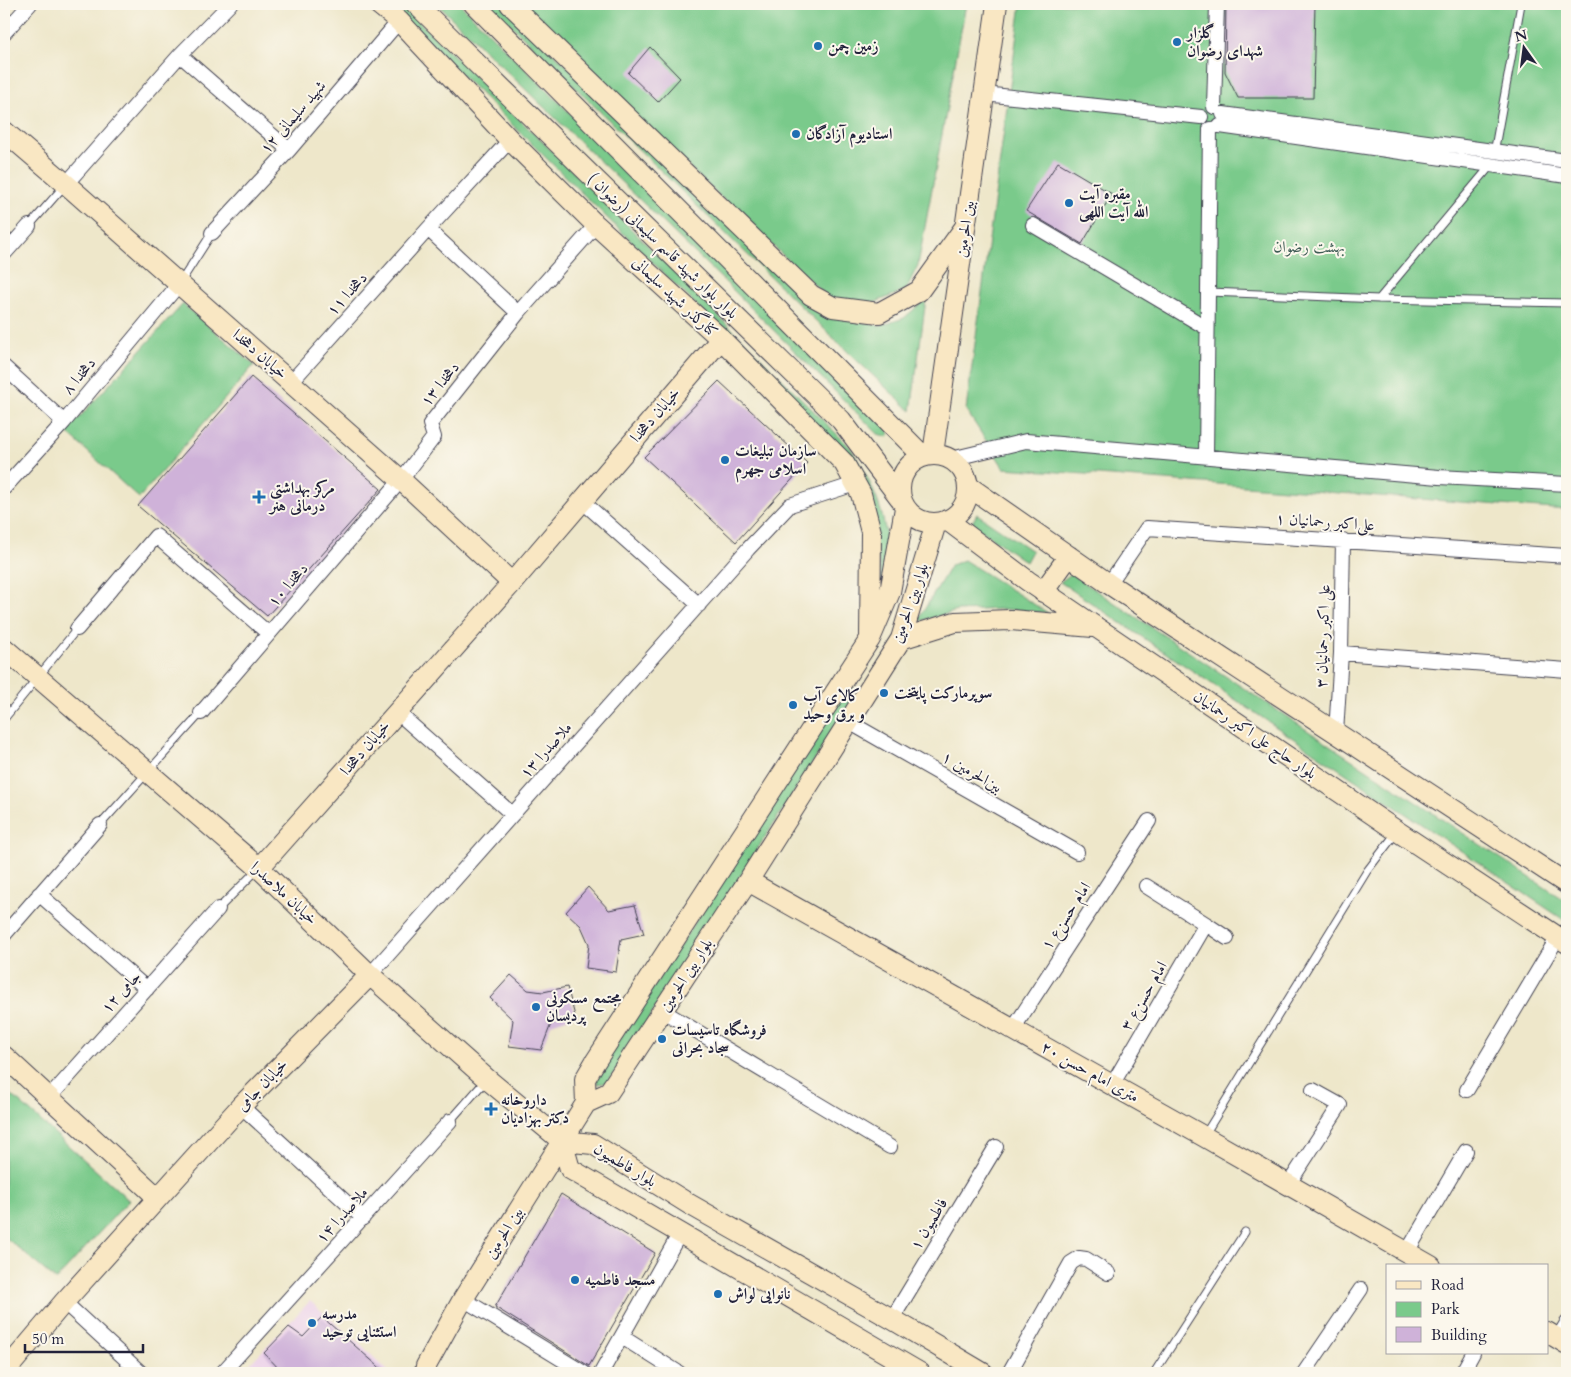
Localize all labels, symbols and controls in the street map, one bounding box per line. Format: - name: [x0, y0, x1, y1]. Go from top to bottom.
- place label: گلزار شهدای رضوان: [1185, 22, 1263, 62]
- north arrow: [1498, 22, 1548, 72]
- text: N: [1513, 25, 1529, 47]
- place label: زمین چمن: [828, 35, 879, 57]
- marker: گلزار شهدای رضوان: [1171, 36, 1183, 48]
- marker: زمین چمن: [812, 40, 824, 52]
- street label: شهید سلیمانی ۱۲: [255, 76, 331, 158]
- place label: استادیوم آزادگان: [806, 123, 892, 148]
- marker: استادیوم آزادگان: [790, 128, 802, 140]
- street label: بلوار بلوار شهید قاسم سلیمانی (رضوان ): [579, 168, 743, 328]
- place label: مقبره آیت الله آیت اللهی: [1079, 183, 1148, 223]
- marker: مقبره آیت الله آیت اللهی: [1063, 197, 1075, 209]
- street label: بین الحرمین: [950, 199, 980, 259]
- park label: بهشت رضوان: [1273, 236, 1345, 258]
- street label: کنارگذر شهید سلیمانی: [627, 251, 723, 343]
- street label: دهخدا ۱۱: [322, 267, 372, 321]
- street label: خیابان دهخدا: [228, 324, 292, 384]
- street label: دهخدا ۸: [57, 353, 101, 399]
- street label: دهخدا ۱۳: [415, 357, 465, 411]
- street label: خیابان دهخدا: [625, 383, 685, 447]
- place label: سازمان تبلیغات اسلامی جهرم: [735, 440, 817, 483]
- marker: سازمان تبلیغات اسلامی جهرم: [719, 454, 731, 466]
- place label: مرکز بهداشتی درمانی هنر: [268, 477, 335, 517]
- marker: مرکز بهداشتی درمانی هنر: [252, 490, 266, 504]
- street label: علی‌اکبر رحمانیان ۱: [1275, 508, 1375, 536]
- street label: دهخدا ۱۰: [263, 558, 313, 612]
- street label: بلوار بین الحرمین: [886, 560, 934, 646]
- street label: علی اکبر رحمانیان ۳: [1310, 584, 1336, 688]
- place label: سوپرمارکت پایتخت: [894, 682, 992, 705]
- place label: کالای آب و برق وحید: [803, 685, 865, 725]
- street label: بلوار حاج علی اکبر رحمانیان: [1187, 685, 1321, 787]
- marker: سوپرمارکت پایتخت: [878, 687, 890, 699]
- marker: کالای آب و برق وحید: [787, 699, 799, 711]
- street label: خیابان دهخدا: [335, 716, 395, 780]
- street label: ملاصدرا ۱۳: [515, 717, 577, 783]
- street label: بین‌الحرمین ۱: [938, 746, 1006, 798]
- street label: خیابان ملاصدرا: [246, 856, 322, 930]
- street label: امام حسن‌ع ۱: [1036, 878, 1099, 956]
- street label: بلوار بین الحرمین: [654, 934, 718, 1016]
- street label: امام حسن‌ع ۳: [1115, 957, 1175, 1036]
- street label: جامی ۱۲: [96, 966, 146, 1018]
- place label: مجتمع مسکونی پردیسان: [545, 987, 621, 1027]
- marker: مجتمع مسکونی پردیسان: [530, 1001, 542, 1013]
- place label: فروشگاه تاسیسات سجاد بحرانی: [671, 1019, 767, 1059]
- marker: فروشگاه تاسیسات سجاد بحرانی: [656, 1033, 668, 1045]
- street label: ۲۰ متری امام حسن: [1036, 1036, 1143, 1111]
- street label: خیابان جامی: [231, 1054, 293, 1116]
- place label: داروخانه دکتر بهزادیان: [501, 1089, 569, 1129]
- marker: داروخانه دکتر بهزادیان: [485, 1103, 497, 1115]
- street label: بلوار فاطمیون: [589, 1138, 661, 1192]
- street label: ملاصدرا ۱۴: [311, 1182, 373, 1248]
- street label: فاطمیون ۱: [905, 1194, 953, 1254]
- street label: بین الحرمین: [480, 1203, 528, 1263]
- legend: [1386, 1264, 1548, 1354]
- place label: مسجد فاطمیه: [585, 1269, 656, 1291]
- marker: مسجد فاطمیه: [569, 1274, 581, 1286]
- text: Road: [1431, 1275, 1464, 1295]
- place label: نانوایی لواش: [728, 1283, 790, 1305]
- marker: نانوایی لواش: [712, 1288, 724, 1300]
- text: Park: [1431, 1299, 1460, 1319]
- place label: مدرسه استثنایی توحید: [322, 1303, 396, 1343]
- marker: مدرسه استثنایی توحید: [306, 1317, 318, 1329]
- scale bar: [25, 1322, 142, 1354]
- text: Building: [1431, 1325, 1487, 1345]
- text: 50 m: [32, 1329, 64, 1349]

